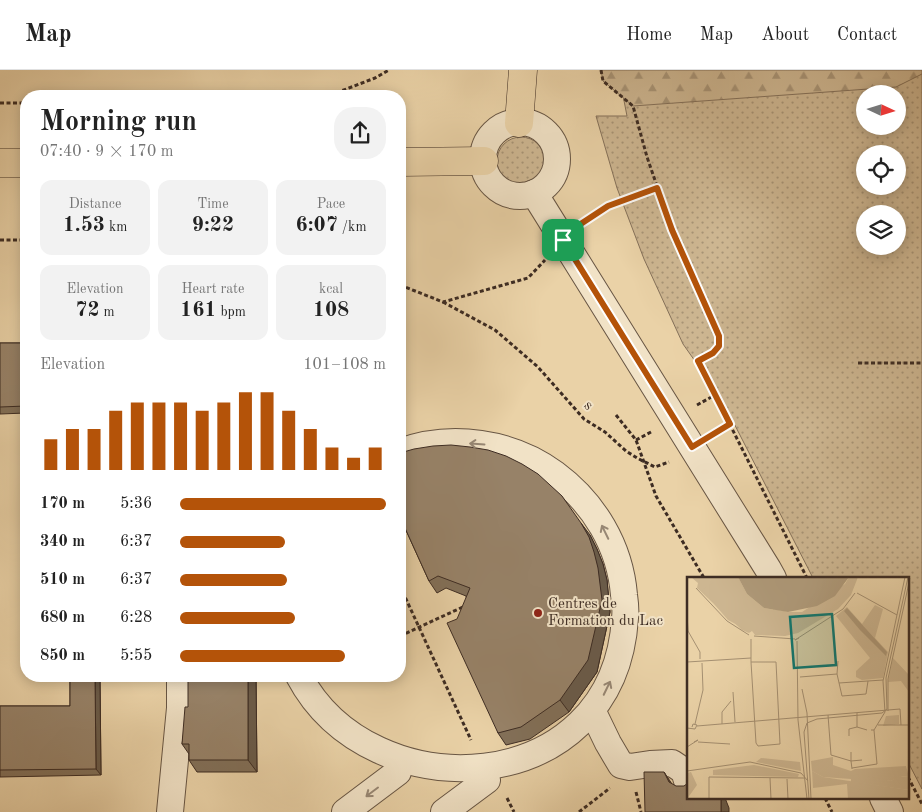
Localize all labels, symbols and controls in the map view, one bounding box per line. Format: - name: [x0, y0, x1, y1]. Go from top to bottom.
- text: Map: [25, 23, 72, 47]
- text: Home: [626, 26, 672, 44]
- text: Map: [700, 26, 733, 44]
- text: About: [761, 26, 809, 44]
- text: Contact: [837, 26, 897, 44]
- north arrow: [856, 85, 906, 135]
- map controls: [856, 85, 906, 255]
- button: share: [334, 107, 386, 159]
- text: Morning run: [40, 109, 197, 137]
- text: 07:40 · 9 × 170 m: [40, 144, 173, 160]
- button: locate: [856, 145, 906, 195]
- text: Distance: [69, 197, 121, 211]
- text: Time: [197, 197, 229, 211]
- text: Pace: [317, 197, 345, 211]
- button: layers: [856, 205, 906, 255]
- text: 1.53: [63, 215, 105, 236]
- text: 9:22: [192, 215, 234, 236]
- text: 6:07: [295, 215, 338, 236]
- pin: [542, 219, 584, 261]
- text: km: [105, 220, 127, 234]
- text: /km: [338, 220, 367, 234]
- icon: arrive: [549, 226, 577, 254]
- text: Elevation: [67, 282, 123, 296]
- text: Heart rate: [182, 282, 244, 296]
- text: kcal: [319, 282, 343, 296]
- text: 72: [75, 300, 100, 321]
- text: 161: [180, 300, 217, 321]
- text: 108: [313, 300, 349, 321]
- text: m: [100, 305, 115, 319]
- text: bpm: [217, 305, 246, 319]
- text: Elevation: [40, 357, 105, 373]
- text: 101–108 m: [303, 357, 386, 373]
- street label: s: [580, 398, 596, 414]
- one-way arrow: [469, 439, 485, 448]
- text: 170 m: [40, 496, 85, 512]
- text: 5:36: [120, 496, 152, 512]
- one-way arrow: [600, 525, 609, 540]
- text: 340 m: [40, 534, 85, 550]
- text: 6:37: [120, 534, 152, 550]
- text: 510 m: [40, 572, 85, 588]
- text: 6:37: [120, 572, 152, 588]
- inset map: [687, 577, 910, 800]
- place label: Centres de Formation du Lac: [548, 597, 664, 629]
- marker: Centres de Formation du Lac: [532, 607, 544, 619]
- text: 680 m: [40, 610, 85, 626]
- text: 6:28: [120, 610, 152, 626]
- text: 850 m: [40, 648, 85, 664]
- text: 5:55: [120, 648, 152, 664]
- one-way arrow: [602, 681, 612, 696]
- one-way arrow: [365, 787, 379, 797]

